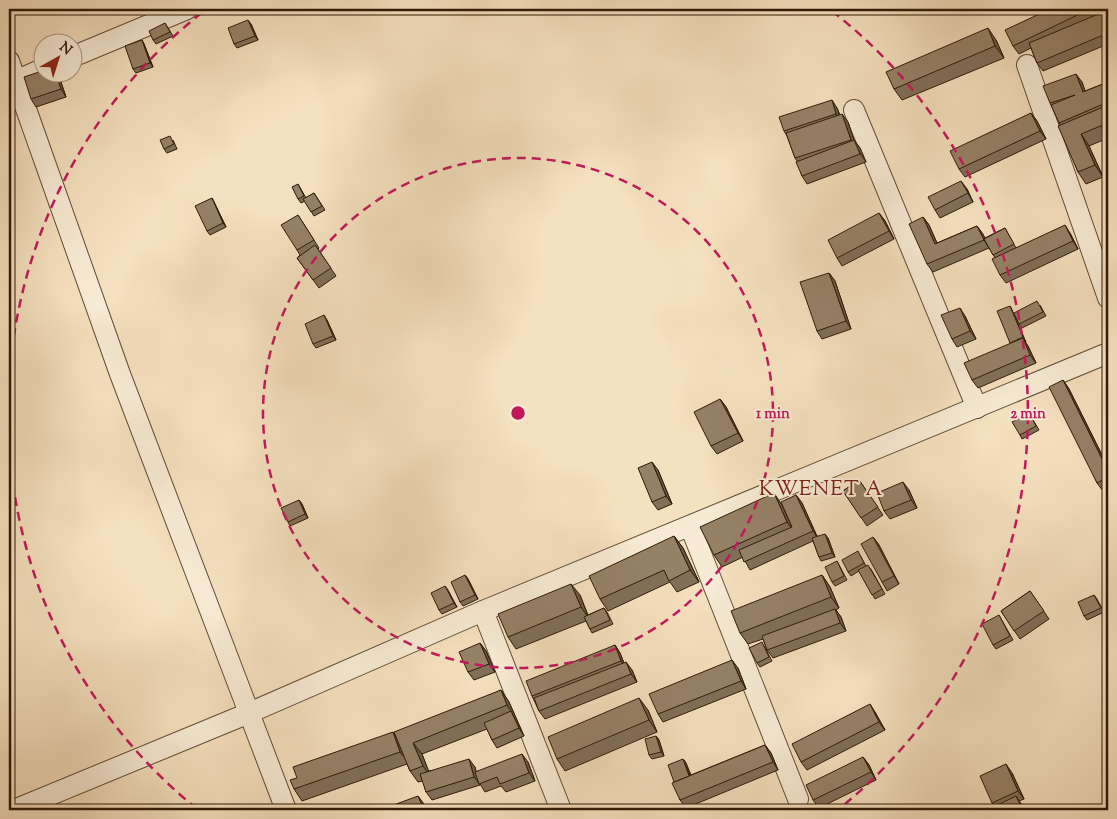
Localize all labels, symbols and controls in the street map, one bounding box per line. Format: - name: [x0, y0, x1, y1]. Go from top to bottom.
- north arrow: [32, 32, 82, 82]
- text: N: [54, 38, 76, 61]
- centre of rings: [509, 404, 527, 422]
- text: 1 min: [756, 404, 790, 425]
- text: 2 min: [1010, 404, 1046, 425]
- district label: KWENET A: [759, 475, 883, 505]

